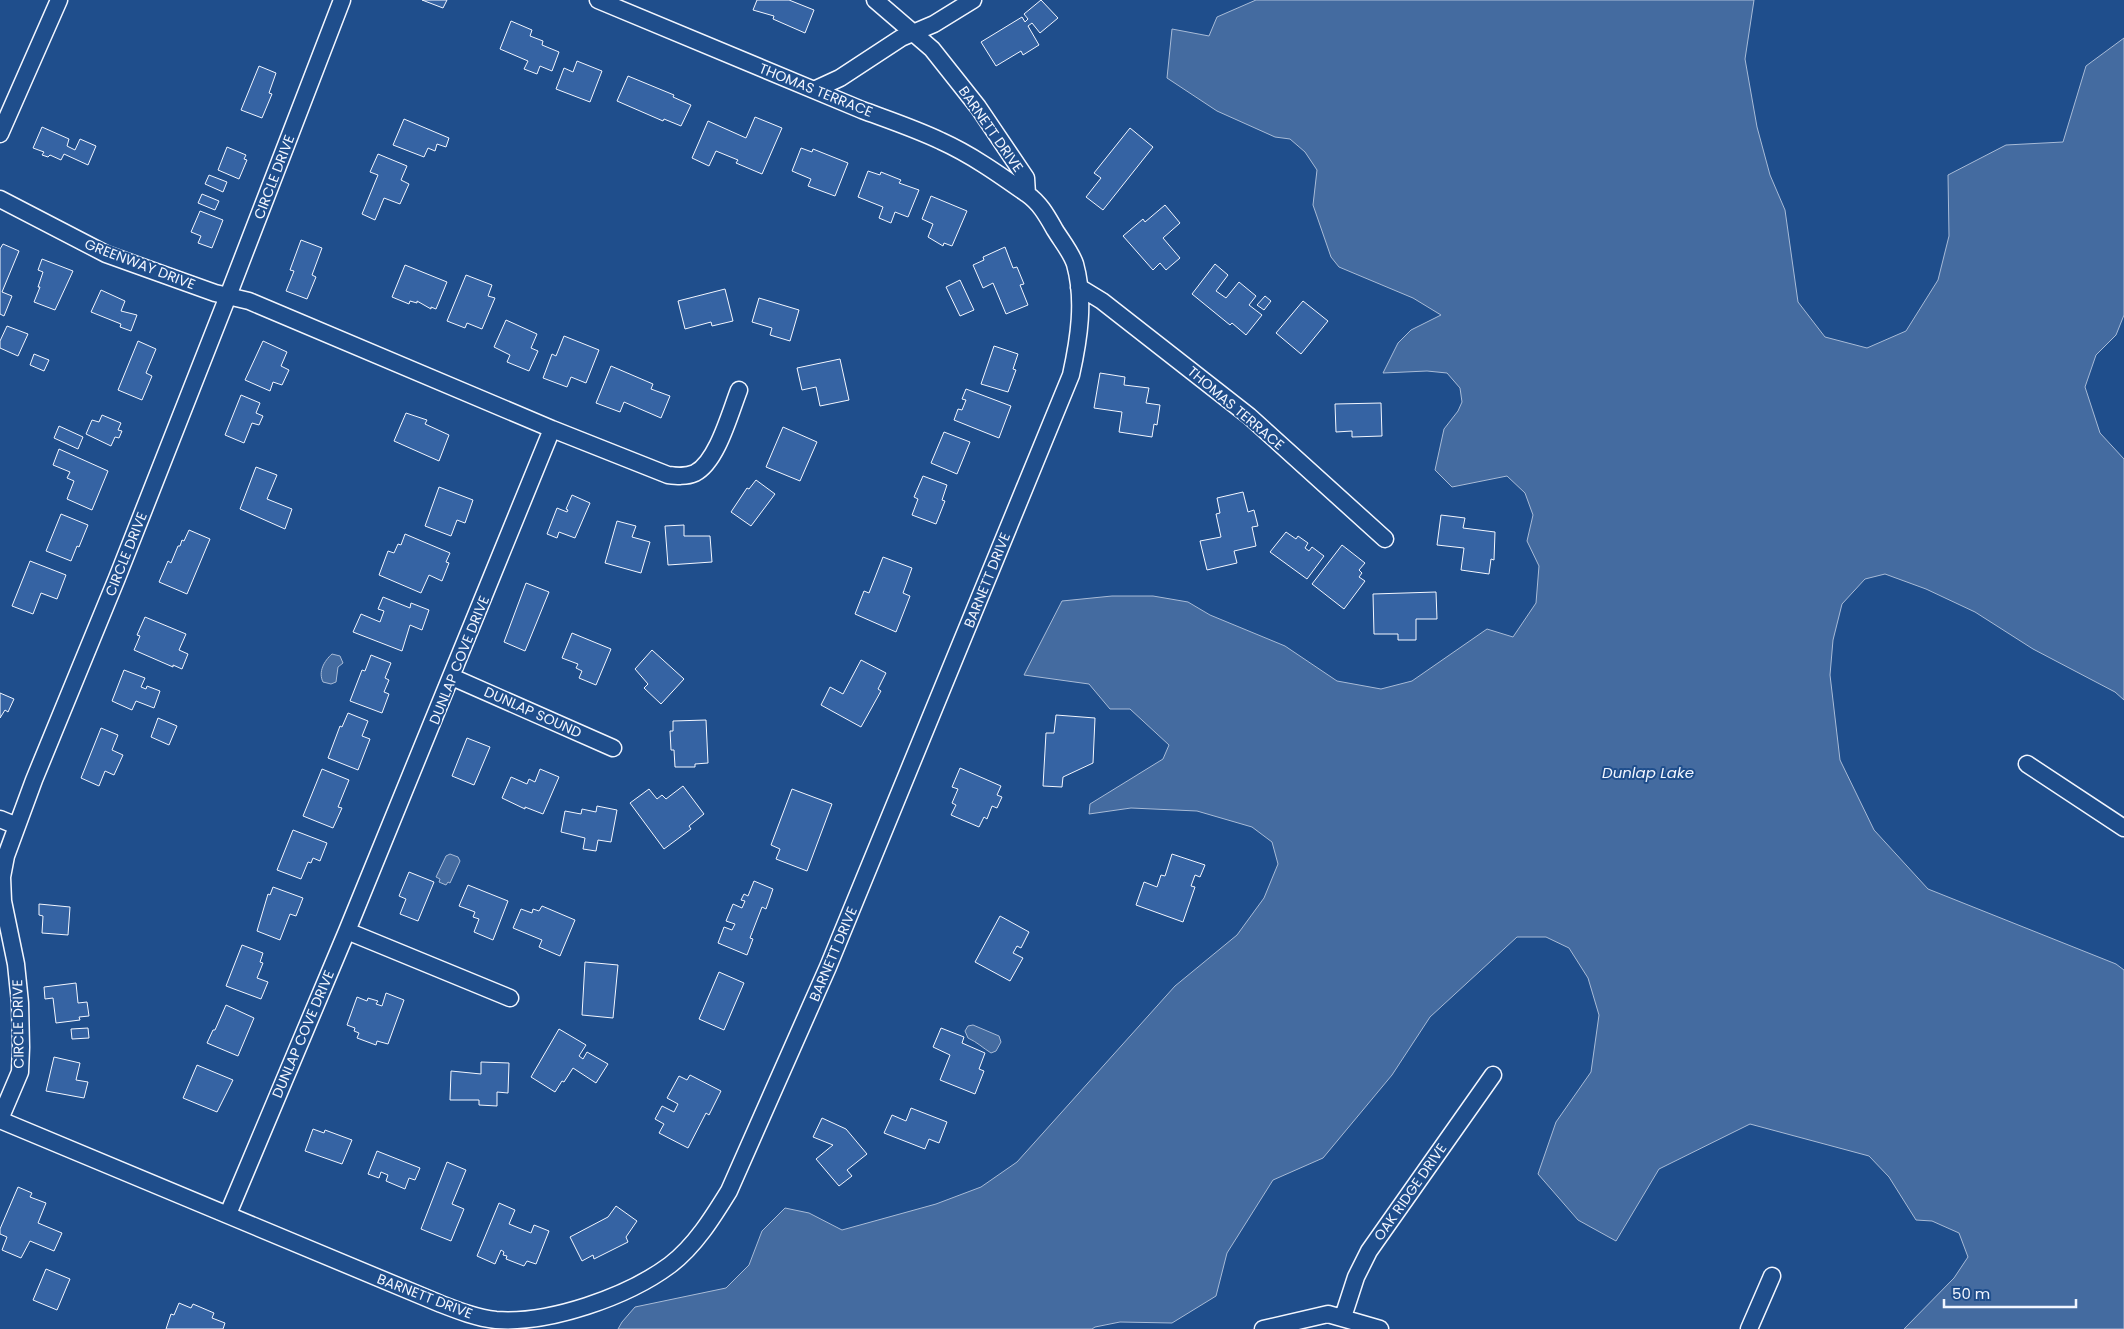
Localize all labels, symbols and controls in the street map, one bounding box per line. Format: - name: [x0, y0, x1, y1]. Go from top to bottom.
- street label: THOMAS TERRACE: [756, 58, 876, 122]
- street label: BARNETT DRIVE: [954, 82, 1028, 176]
- street label: CIRCLE DRIVE: [249, 132, 299, 222]
- street label: GREENWAY DRIVE: [82, 234, 198, 294]
- street label: THOMAS TERRACE: [1183, 361, 1289, 455]
- street label: CIRCLE DRIVE: [100, 509, 152, 599]
- street label: BARNETT DRIVE: [959, 529, 1015, 631]
- street label: DUNLAP COVE DRIVE: [424, 593, 494, 727]
- street label: DUNLAP SOUND: [481, 682, 585, 743]
- water label: Dunlap Lake: [1602, 762, 1694, 783]
- street label: BARNETT DRIVE: [804, 904, 862, 1004]
- street label: DUNLAP COVE DRIVE: [267, 967, 339, 1101]
- street label: CIRCLE DRIVE: [7, 979, 29, 1069]
- street label: OAK RIDGE DRIVE: [1369, 1139, 1451, 1245]
- street label: BARNETT DRIVE: [374, 1269, 476, 1323]
- scale bar: [1944, 1276, 2076, 1308]
- text: 50 m: [1952, 1283, 1990, 1304]

